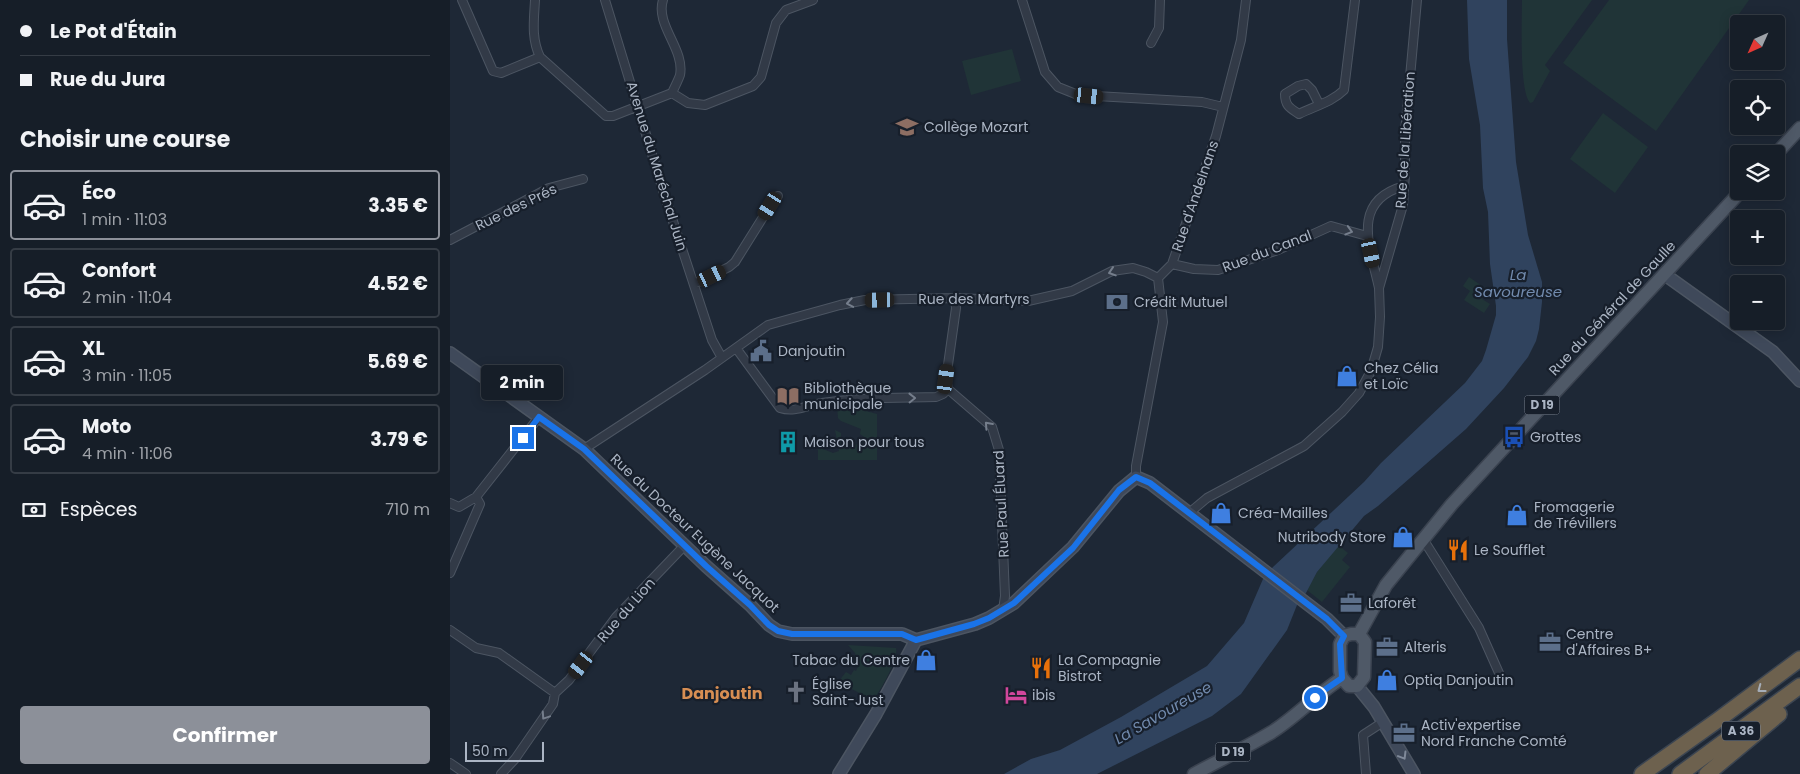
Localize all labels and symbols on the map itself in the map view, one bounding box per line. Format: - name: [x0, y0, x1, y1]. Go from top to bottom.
- north arrow: [1730, 15, 1785, 70]
- street label: Rue de la Libération: [1390, 71, 1420, 209]
- street label: Avenue du Maréchal Juin: [622, 79, 692, 253]
- car: [1073, 87, 1104, 105]
- school or university icon: Collège Mozart: [894, 114, 920, 140]
- place label: Collège Mozart: [924, 117, 1028, 137]
- street label: Rue d'Andelnans: [1167, 138, 1223, 254]
- street label: Rue des Prés: [472, 179, 560, 235]
- car: [755, 189, 784, 223]
- street label: Rue du Canal: [1219, 225, 1315, 277]
- one-way arrow: [1345, 226, 1353, 236]
- street label: Rue du Général de Gaulle: [1544, 236, 1680, 380]
- car: [1360, 237, 1381, 269]
- car: [695, 263, 728, 289]
- water label: La Savoureuse: [1474, 264, 1562, 302]
- one-way arrow: [1108, 267, 1116, 277]
- street label: Rue des Martyrs: [918, 289, 1030, 309]
- bank icon: Crédit Mutuel: [1104, 289, 1130, 315]
- car: [864, 292, 895, 308]
- place label: Crédit Mutuel: [1134, 292, 1228, 312]
- one-way arrow: [845, 297, 854, 308]
- public building icon: Danjoutin: [748, 338, 774, 364]
- place label: Danjoutin: [778, 341, 845, 361]
- place label: Chez Célia et Loïc: [1364, 358, 1438, 394]
- car: [936, 363, 955, 395]
- shop icon: Chez Célia et Loïc: [1334, 363, 1360, 389]
- callout: 2 min: [482, 366, 564, 400]
- place label: Bibliothèque municipale: [804, 378, 891, 414]
- library icon: Bibliothèque municipale: [775, 383, 801, 409]
- one-way arrow: [909, 393, 917, 403]
- road number: D 19: [1524, 396, 1560, 414]
- one-way arrow: [985, 422, 994, 431]
- bus stop icon: Grottes: [1501, 424, 1527, 450]
- route end: [512, 427, 534, 449]
- place label: Grottes: [1530, 427, 1581, 447]
- building icon: Maison pour tous: [775, 429, 801, 455]
- place label: Maison pour tous: [804, 432, 925, 452]
- street label: Rue du Docteur Eugène Jacquot: [606, 449, 784, 617]
- street label: Rue Paul Éluard: [988, 450, 1014, 558]
- place label: Fromagerie de Trévillers: [1534, 497, 1617, 533]
- shop icon: Créa-Mailles: [1208, 500, 1234, 526]
- shop icon: Fromagerie de Trévillers: [1504, 502, 1530, 528]
- place label: Créa-Mailles: [1238, 503, 1328, 523]
- shop icon: Nutribody Store: [1390, 524, 1416, 550]
- place label: Nutribody Store: [1278, 527, 1386, 547]
- restaurant icon: Le Soufflet: [1445, 537, 1471, 563]
- place label: Le Soufflet: [1474, 540, 1545, 560]
- street label: Rue du Lion: [592, 573, 660, 647]
- office icon: Laforêt: [1338, 590, 1364, 616]
- place label: Laforêt: [1368, 593, 1416, 613]
- place label: Centre d'Affaires B+: [1566, 624, 1652, 660]
- office icon: Centre d'Affaires B+: [1537, 629, 1563, 655]
- office icon: Alteris: [1374, 634, 1400, 660]
- place label: Alteris: [1404, 637, 1447, 657]
- shop icon: Tabac du Centre: [913, 647, 939, 673]
- car: [565, 649, 596, 681]
- place label: Tabac du Centre: [792, 650, 910, 670]
- place label: La Compagnie Bistrot: [1058, 650, 1161, 686]
- restaurant icon: La Compagnie Bistrot: [1028, 655, 1054, 681]
- shop icon: Optiq Danjoutin: [1374, 667, 1400, 693]
- place label: Optiq Danjoutin: [1404, 670, 1513, 690]
- place label: Église Saint-Just: [812, 674, 884, 710]
- water label: La Savoureuse: [1110, 676, 1215, 749]
- church icon: Église Saint-Just: [783, 679, 809, 705]
- district label: Danjoutin: [682, 682, 762, 705]
- hotel icon: ibis: [1003, 682, 1029, 708]
- one-way arrow: [1758, 683, 1767, 691]
- place label: ibis: [1032, 685, 1056, 705]
- route start: [1304, 687, 1326, 709]
- one-way arrow: [542, 710, 551, 720]
- place label: Activ'expertise Nord Franche Comté: [1421, 715, 1567, 751]
- office icon: Activ'expertise Nord Franche Comté: [1391, 720, 1417, 746]
- road number: A 36: [1722, 721, 1760, 740]
- scale bar: [465, 739, 544, 762]
- road number: D 19: [1216, 742, 1250, 762]
- one-way arrow: [1396, 750, 1406, 759]

